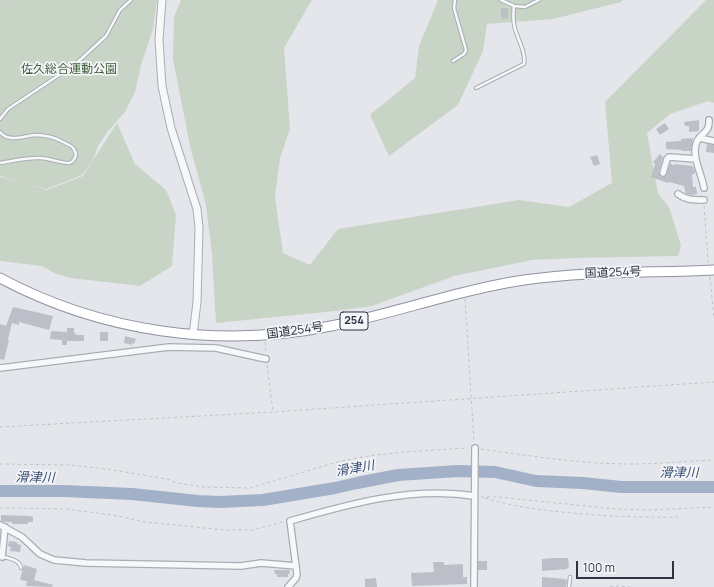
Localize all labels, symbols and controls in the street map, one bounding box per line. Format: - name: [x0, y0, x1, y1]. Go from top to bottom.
- park label: 佐久総合運動公園: [21, 63, 117, 77]
- street label: 国道254号: [584, 265, 642, 281]
- road number: 254: [340, 312, 368, 330]
- street label: 国道254号: [266, 320, 324, 342]
- water label: 滑津川: [334, 458, 376, 480]
- water label: 滑津川: [660, 465, 698, 481]
- water label: 滑津川: [15, 470, 55, 486]
- scale bar: [578, 553, 676, 579]
- text: 100 m: [583, 559, 615, 576]

